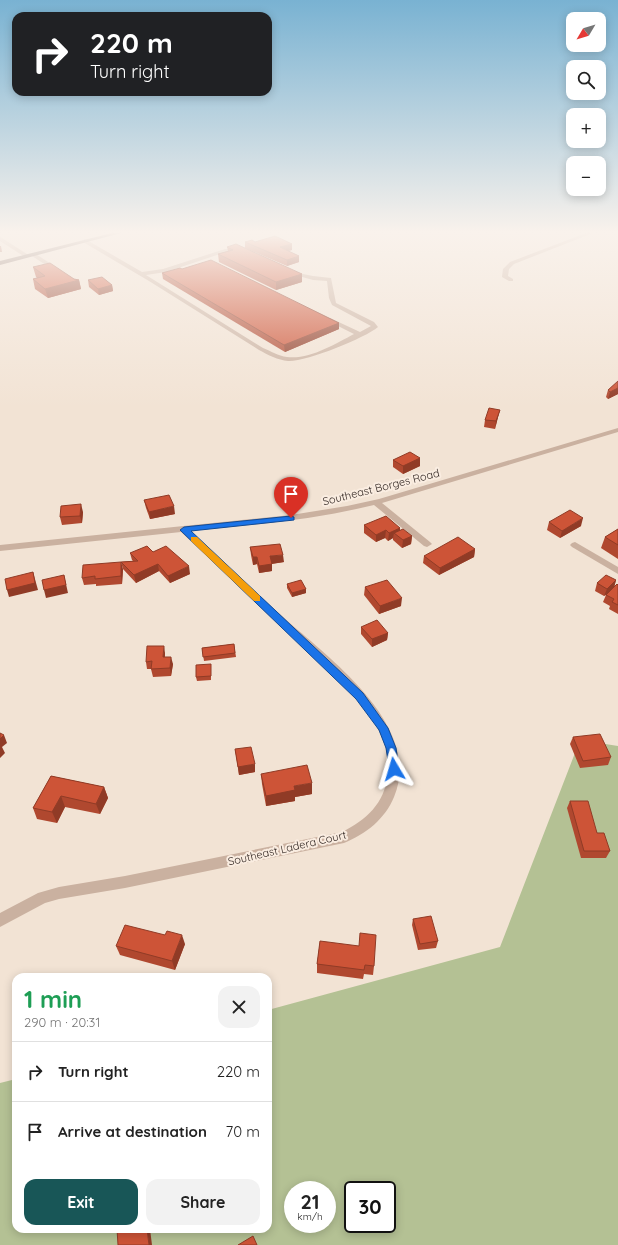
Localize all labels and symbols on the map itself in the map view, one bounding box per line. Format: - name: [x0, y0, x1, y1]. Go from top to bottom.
- north arrow: [566, 12, 606, 52]
- street label: Southeast Borges Road: [321, 466, 441, 508]
- pin: [274, 477, 308, 518]
- position arrow: [373, 748, 415, 790]
- street label: Southeast Ladera Court: [226, 827, 348, 868]
- speed limit sign: 30: [344, 1181, 396, 1233]

